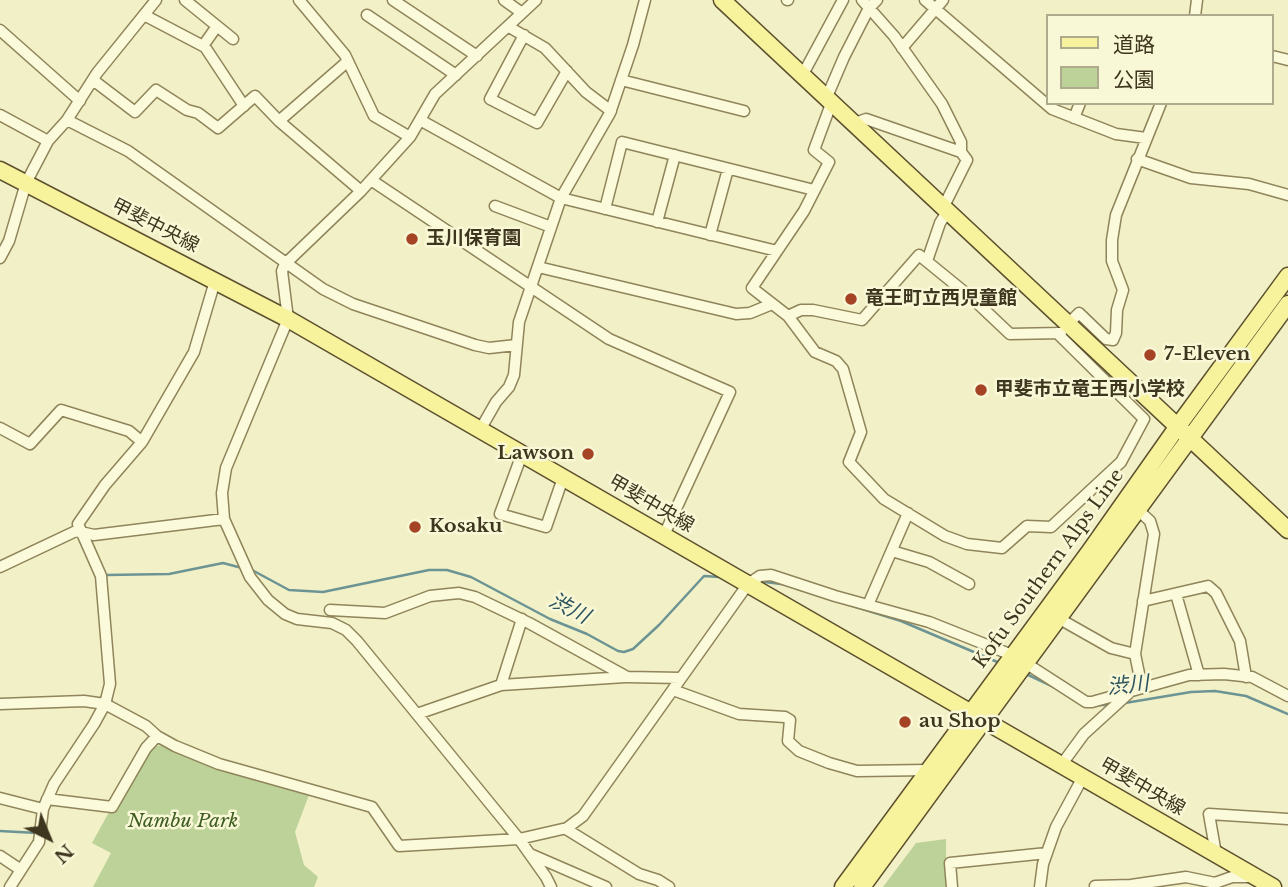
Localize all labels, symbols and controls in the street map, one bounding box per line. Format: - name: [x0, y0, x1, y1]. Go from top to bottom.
- legend: [1046, 14, 1274, 105]
- text: 道路: [1113, 32, 1155, 58]
- text: 公園: [1113, 67, 1155, 93]
- street label: 甲斐中央線: [108, 194, 202, 258]
- place label: 玉川保育園: [426, 228, 521, 250]
- marker: 玉川保育園: [404, 231, 420, 247]
- place label: 竜王町立西児童館: [865, 288, 1017, 310]
- marker: 竜王町立西児童館: [843, 291, 859, 307]
- place label: 7-Eleven: [1164, 344, 1250, 366]
- marker: 7-Eleven: [1142, 347, 1158, 363]
- place label: 甲斐市立竜王西小学校: [995, 379, 1185, 401]
- marker: 甲斐市立竜王西小学校: [973, 382, 989, 398]
- place label: Lawson: [497, 443, 574, 465]
- marker: Lawson: [580, 446, 596, 462]
- street label: Kofu Southern Alps Line: [969, 465, 1129, 673]
- street label: 甲斐中央線: [604, 470, 698, 538]
- place label: Kosaku: [429, 516, 502, 538]
- marker: Kosaku: [407, 519, 423, 535]
- water label: 渋川: [545, 588, 593, 630]
- water label: 渋川: [1106, 671, 1150, 701]
- place label: au Shop: [919, 711, 1000, 733]
- marker: au Shop: [897, 714, 913, 730]
- street label: 甲斐中央線: [1095, 753, 1189, 821]
- north arrow: [14, 803, 84, 873]
- park label: Nambu Park: [128, 811, 238, 833]
- text: N: [49, 839, 78, 868]

